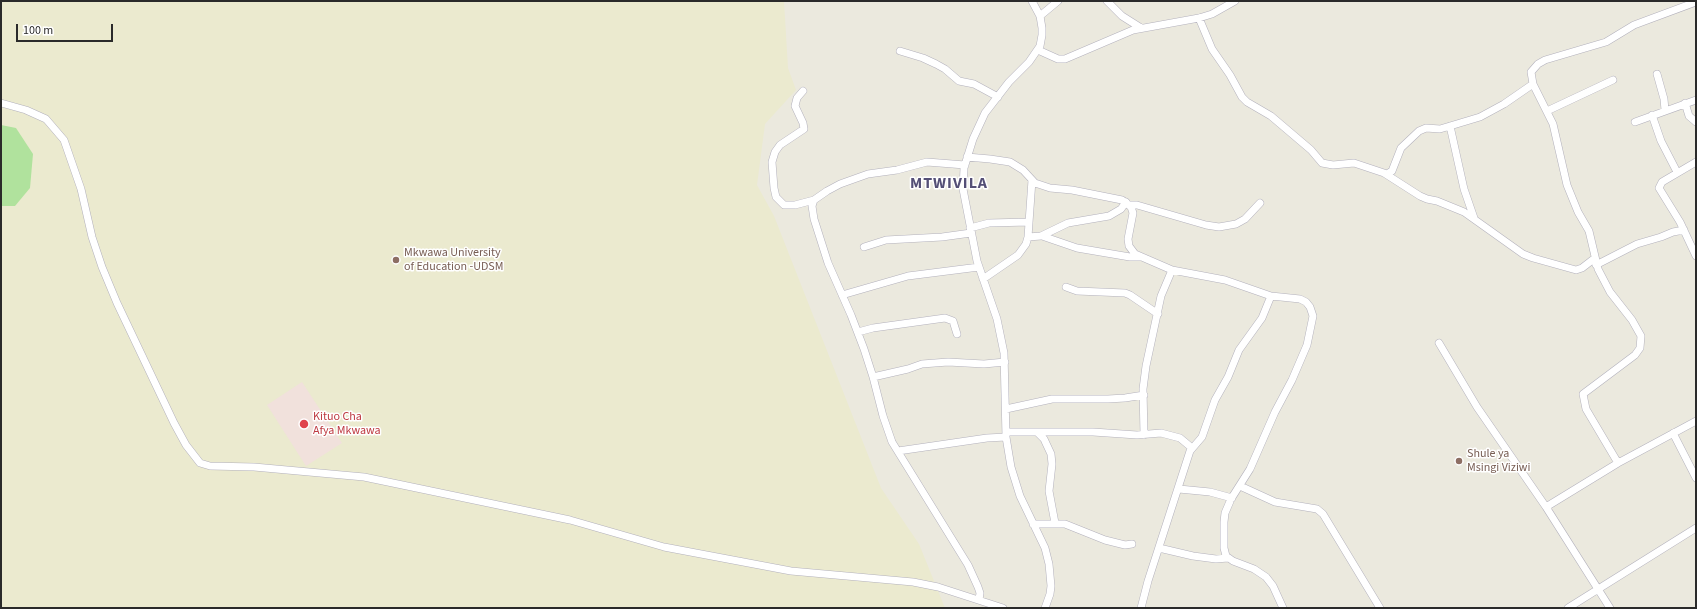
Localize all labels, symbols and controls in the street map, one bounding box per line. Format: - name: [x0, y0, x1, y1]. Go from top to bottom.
- scale bar: [18, 16, 115, 42]
- text: 100 m: [23, 22, 53, 39]
- district label: MTWIVILA: [910, 174, 988, 194]
- place label: Mkwawa University of Education -UDSM: [404, 246, 503, 274]
- marker: Mkwawa University of Education -UDSM: [391, 255, 401, 265]
- place label: Kituo Cha Afya Mkwawa: [313, 410, 380, 438]
- marker: Kituo Cha Afya Mkwawa: [298, 418, 310, 430]
- place label: Shule ya Msingi Viziwi: [1467, 447, 1530, 475]
- marker: Shule ya Msingi Viziwi: [1454, 456, 1464, 466]

